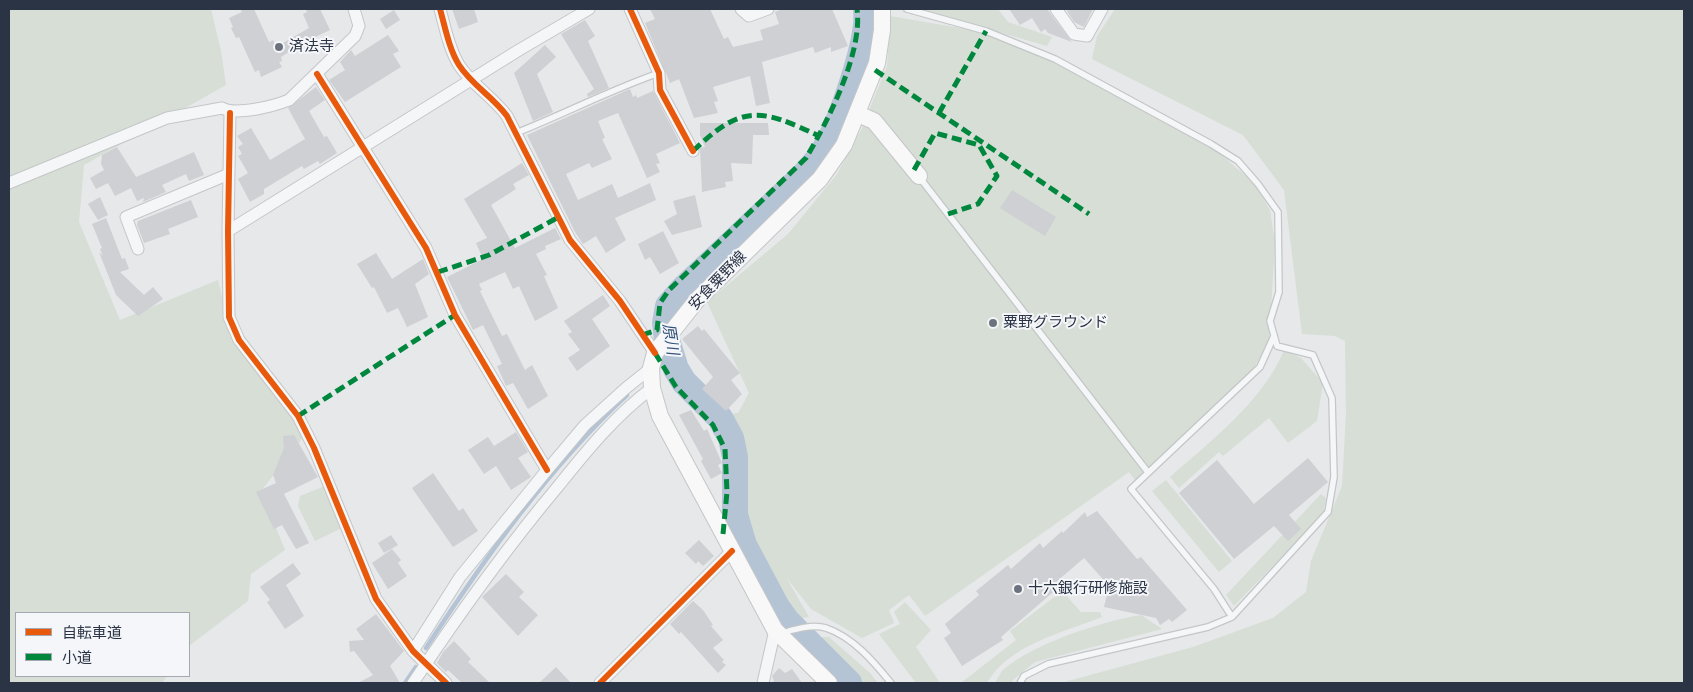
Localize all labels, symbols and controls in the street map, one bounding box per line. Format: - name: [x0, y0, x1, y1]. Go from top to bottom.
- place label: 済法寺: [289, 38, 334, 56]
- marker: 済法寺: [273, 41, 285, 53]
- street label: 安食粟野線: [685, 248, 751, 314]
- place label: 粟野グラウンド: [1003, 314, 1108, 332]
- marker: 粟野グラウンド: [987, 317, 999, 329]
- water label: 原川: [658, 322, 682, 356]
- place label: 十六銀行研修施設: [1028, 580, 1148, 598]
- marker: 十六銀行研修施設: [1012, 583, 1024, 595]
- legend: [15, 612, 190, 677]
- text: 自転車道: [62, 624, 122, 641]
- text: 小道: [62, 649, 92, 666]

